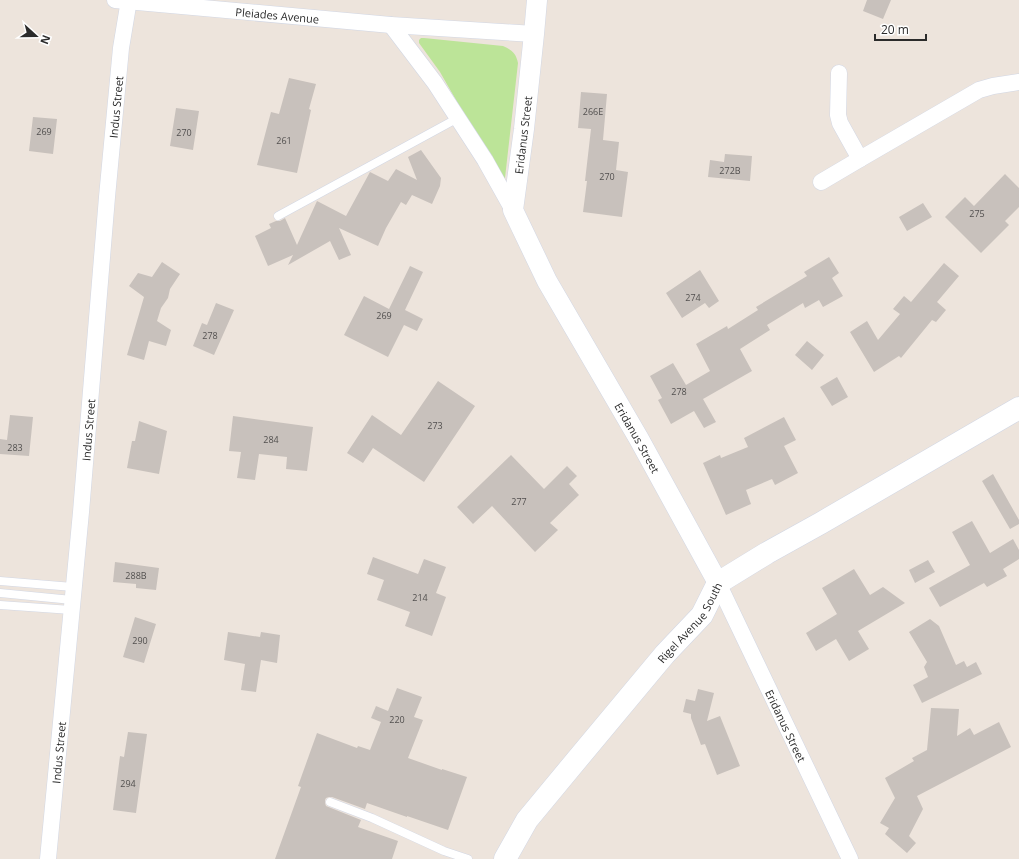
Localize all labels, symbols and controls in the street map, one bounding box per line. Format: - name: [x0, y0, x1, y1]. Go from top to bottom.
- street label: Pleiades Avenue: [235, 3, 320, 26]
- north arrow: [16, 16, 56, 56]
- scale bar: [875, 16, 926, 42]
- text: 20 m: [881, 21, 909, 38]
- text: N: [37, 33, 54, 47]
- street label: Indus Street: [105, 75, 126, 139]
- street label: Eridanus Street: [511, 95, 535, 175]
- house number: 266E: [583, 105, 603, 118]
- house number: 269: [36, 125, 52, 138]
- house number: 270: [176, 126, 192, 139]
- house number: 261: [276, 134, 292, 147]
- house number: 272B: [719, 164, 741, 177]
- house number: 270: [599, 170, 615, 183]
- house number: 275: [969, 207, 985, 220]
- house number: 274: [685, 291, 701, 304]
- house number: 269: [376, 309, 392, 322]
- house number: 278: [202, 329, 218, 342]
- house number: 278: [671, 385, 687, 398]
- street label: Indus Street: [78, 398, 98, 461]
- street label: Eridanus Street: [612, 400, 664, 475]
- house number: 273: [427, 419, 443, 432]
- house number: 284: [263, 433, 279, 446]
- house number: 283: [7, 441, 23, 454]
- house number: 277: [511, 495, 527, 508]
- house number: 288B: [125, 569, 147, 582]
- street label: Rigel Avenue South: [653, 580, 725, 666]
- house number: 214: [412, 591, 428, 604]
- house number: 290: [132, 634, 148, 647]
- street label: Eridanus Street: [762, 687, 810, 764]
- house number: 220: [389, 713, 405, 726]
- street label: Indus Street: [48, 721, 69, 784]
- house number: 294: [120, 777, 136, 790]

